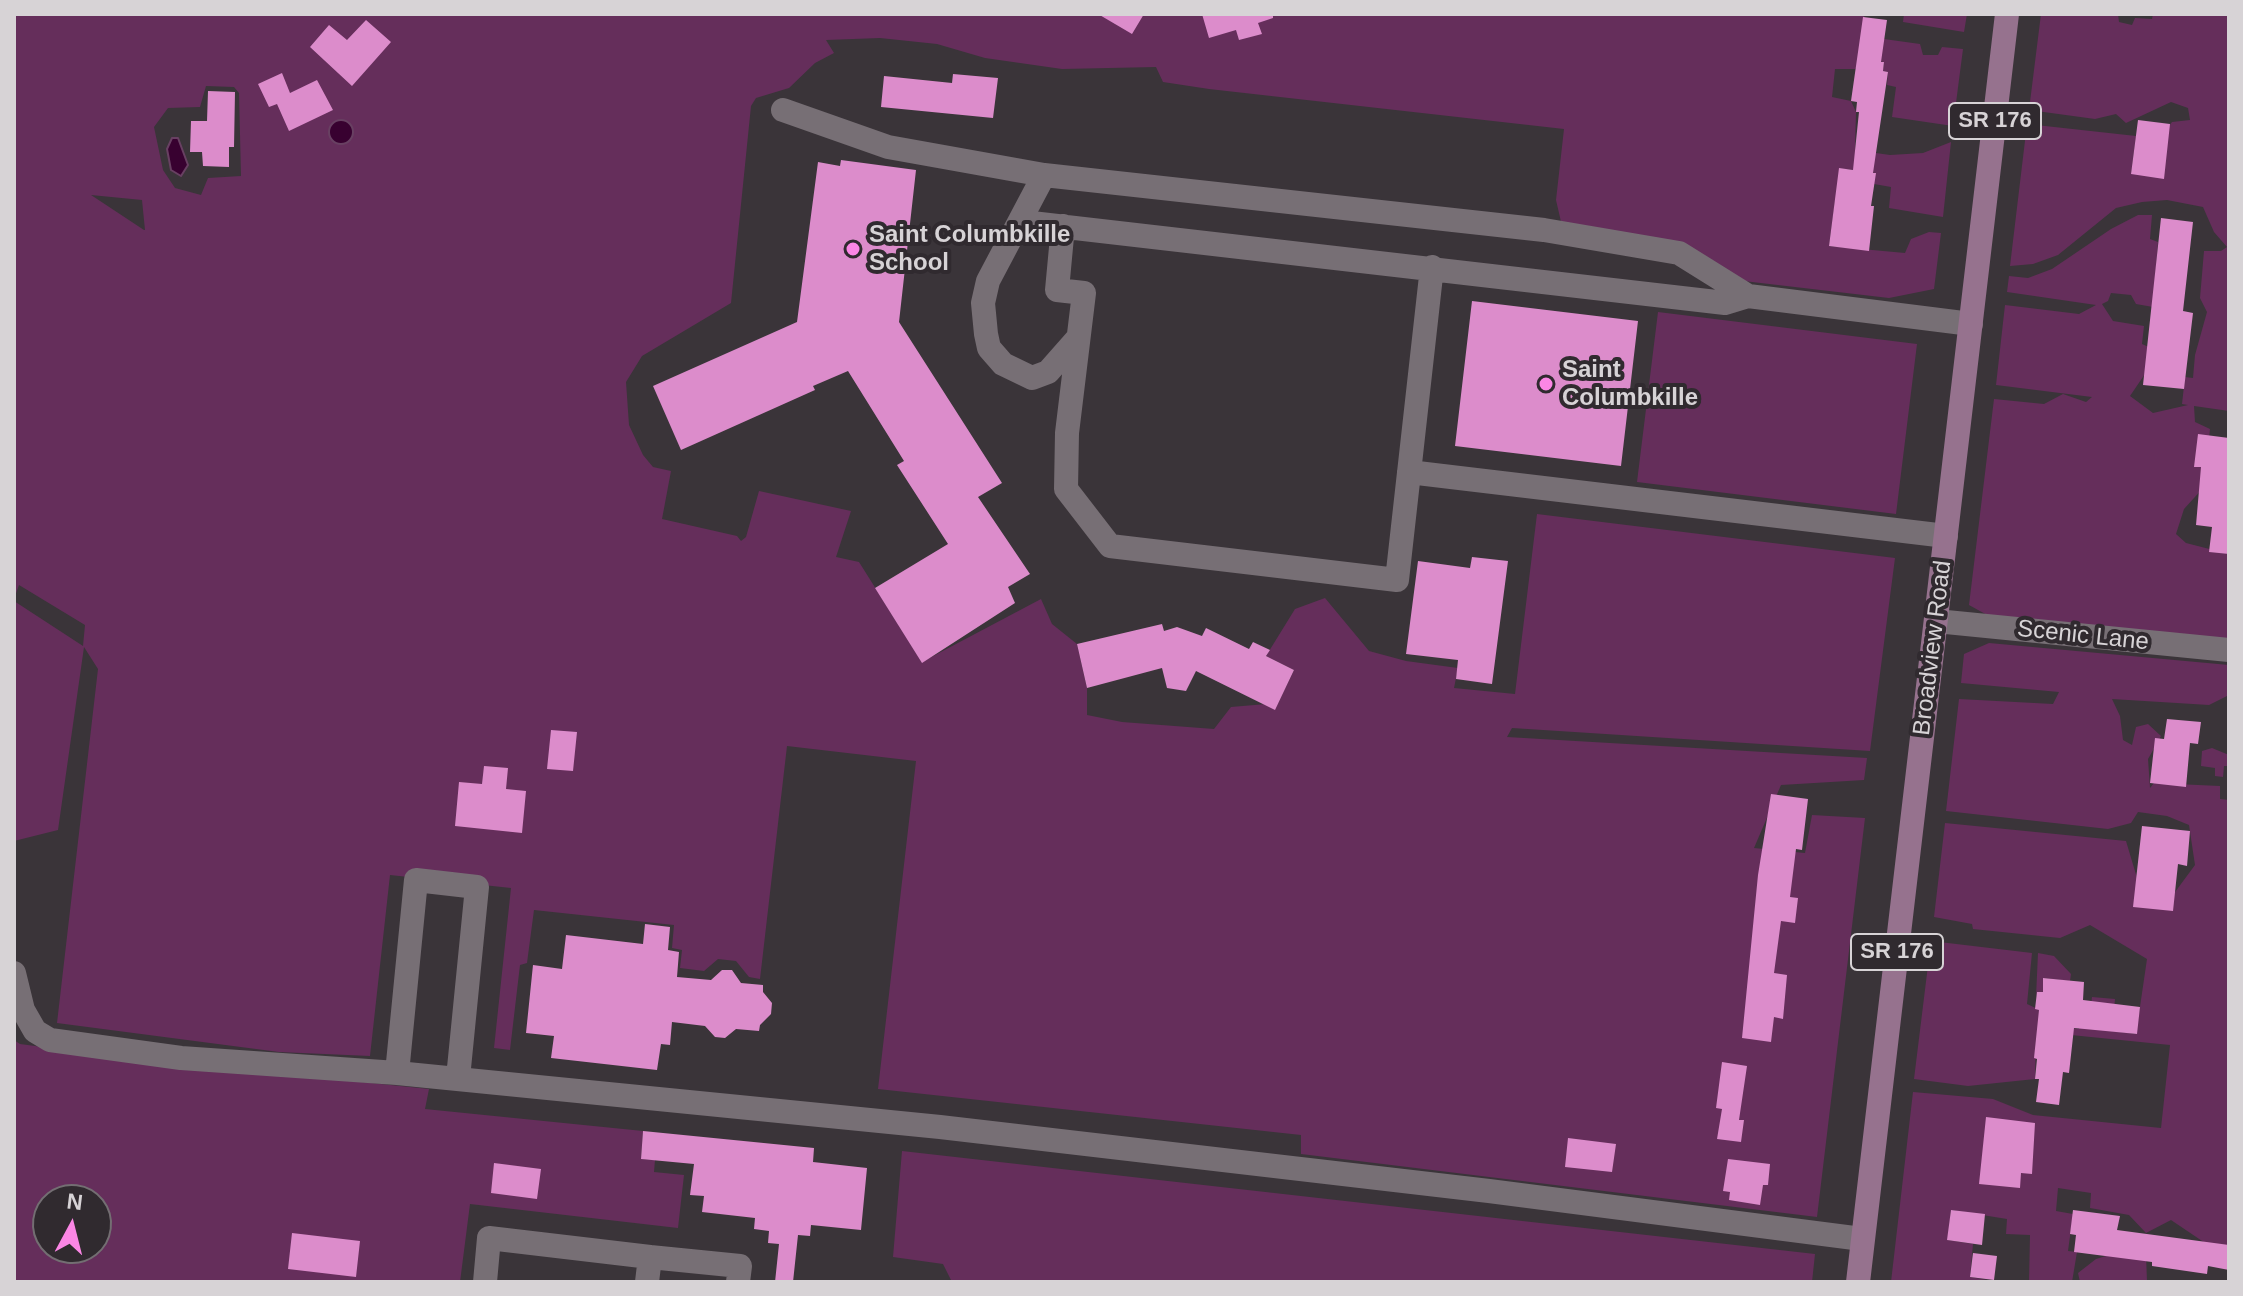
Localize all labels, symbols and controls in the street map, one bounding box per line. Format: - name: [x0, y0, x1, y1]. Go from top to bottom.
- road number: SR 176: [1949, 103, 2041, 139]
- place label: Saint Columbkille School: [869, 221, 1070, 277]
- marker: Saint Columbkille School: [844, 240, 862, 258]
- place label: Saint Columbkille: [1562, 356, 1698, 412]
- marker: Saint Columbkille: [1537, 375, 1555, 393]
- street label: Broadview Road: [1908, 559, 1958, 737]
- street label: Scenic Lane: [2016, 615, 2150, 657]
- road number: SR 176: [1851, 934, 1943, 970]
- north arrow: [32, 1184, 112, 1264]
- text: N: [65, 1188, 84, 1215]

